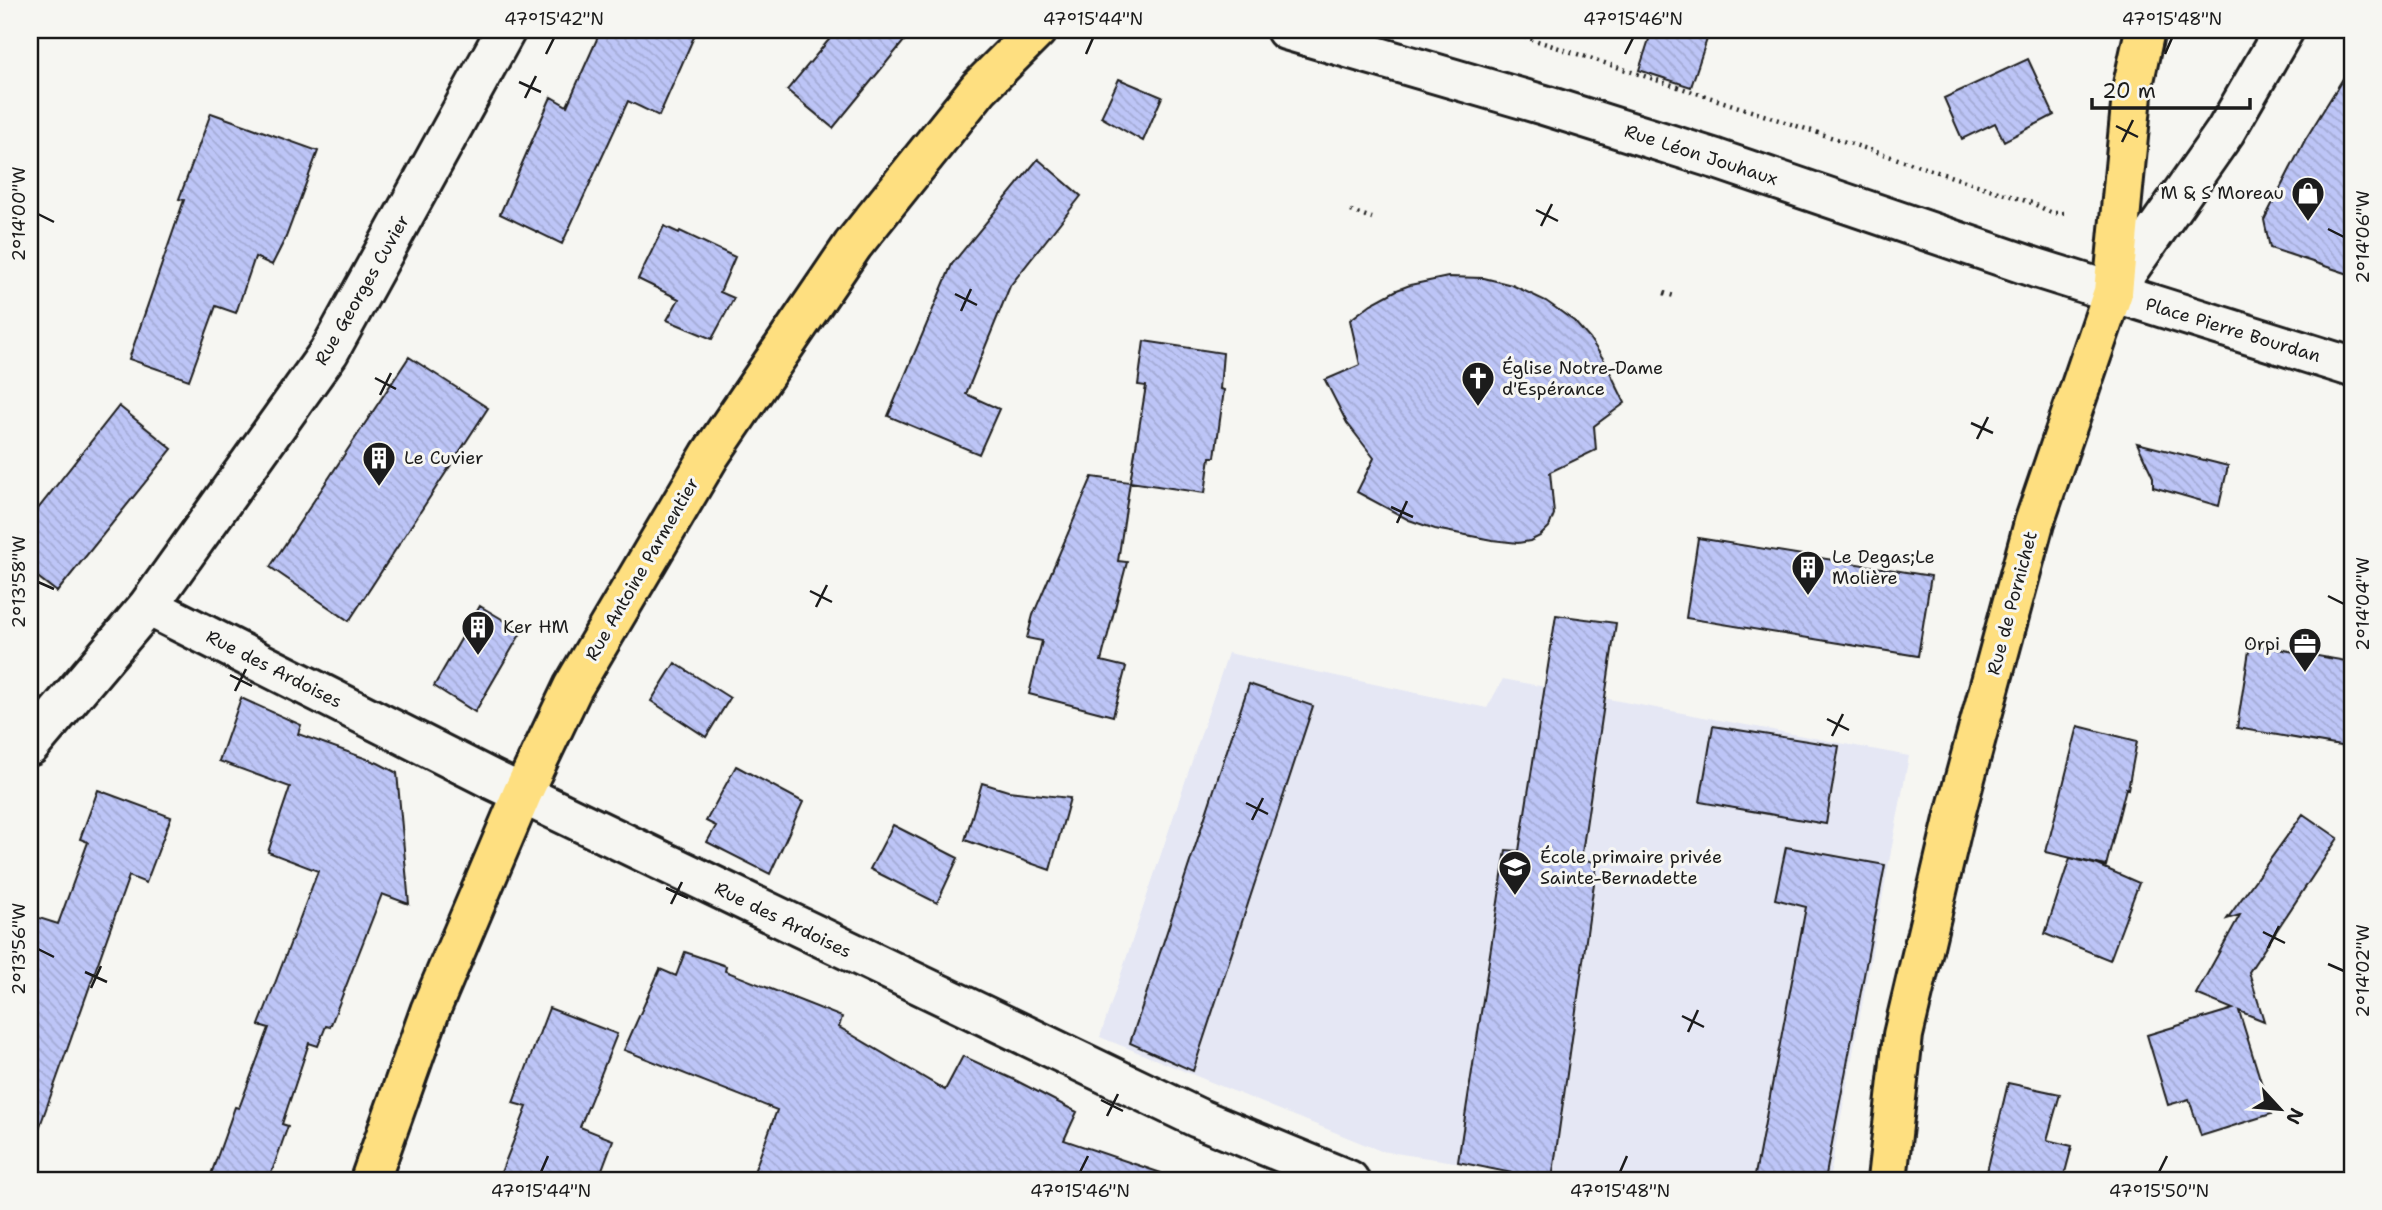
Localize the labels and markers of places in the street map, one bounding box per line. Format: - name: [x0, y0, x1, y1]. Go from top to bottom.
- shop icon: M & S Moreau: [2289, 174, 2327, 223]
- place label: M & S Moreau: [2160, 181, 2284, 205]
- place label: Église Notre-Dame d'Espérance: [1502, 356, 1663, 401]
- church icon: Église Notre-Dame d'Espérance: [1459, 359, 1497, 408]
- building icon: Le Cuvier: [360, 439, 398, 488]
- place label: Le Cuvier: [404, 446, 484, 470]
- place label: Le Degas;Le Molière: [1832, 545, 1935, 590]
- building icon: Le Degas;Le Molière: [1789, 548, 1827, 597]
- building icon: Ker HM: [459, 608, 497, 657]
- place label: Ker HM: [503, 615, 569, 639]
- office icon: Orpi: [2286, 625, 2324, 674]
- place label: Orpi: [2244, 632, 2280, 656]
- place label: École primaire privée Sainte-Bernadette: [1540, 845, 1722, 890]
- school or university icon: École primaire privée Sainte-Bernadette: [1496, 848, 1534, 897]

